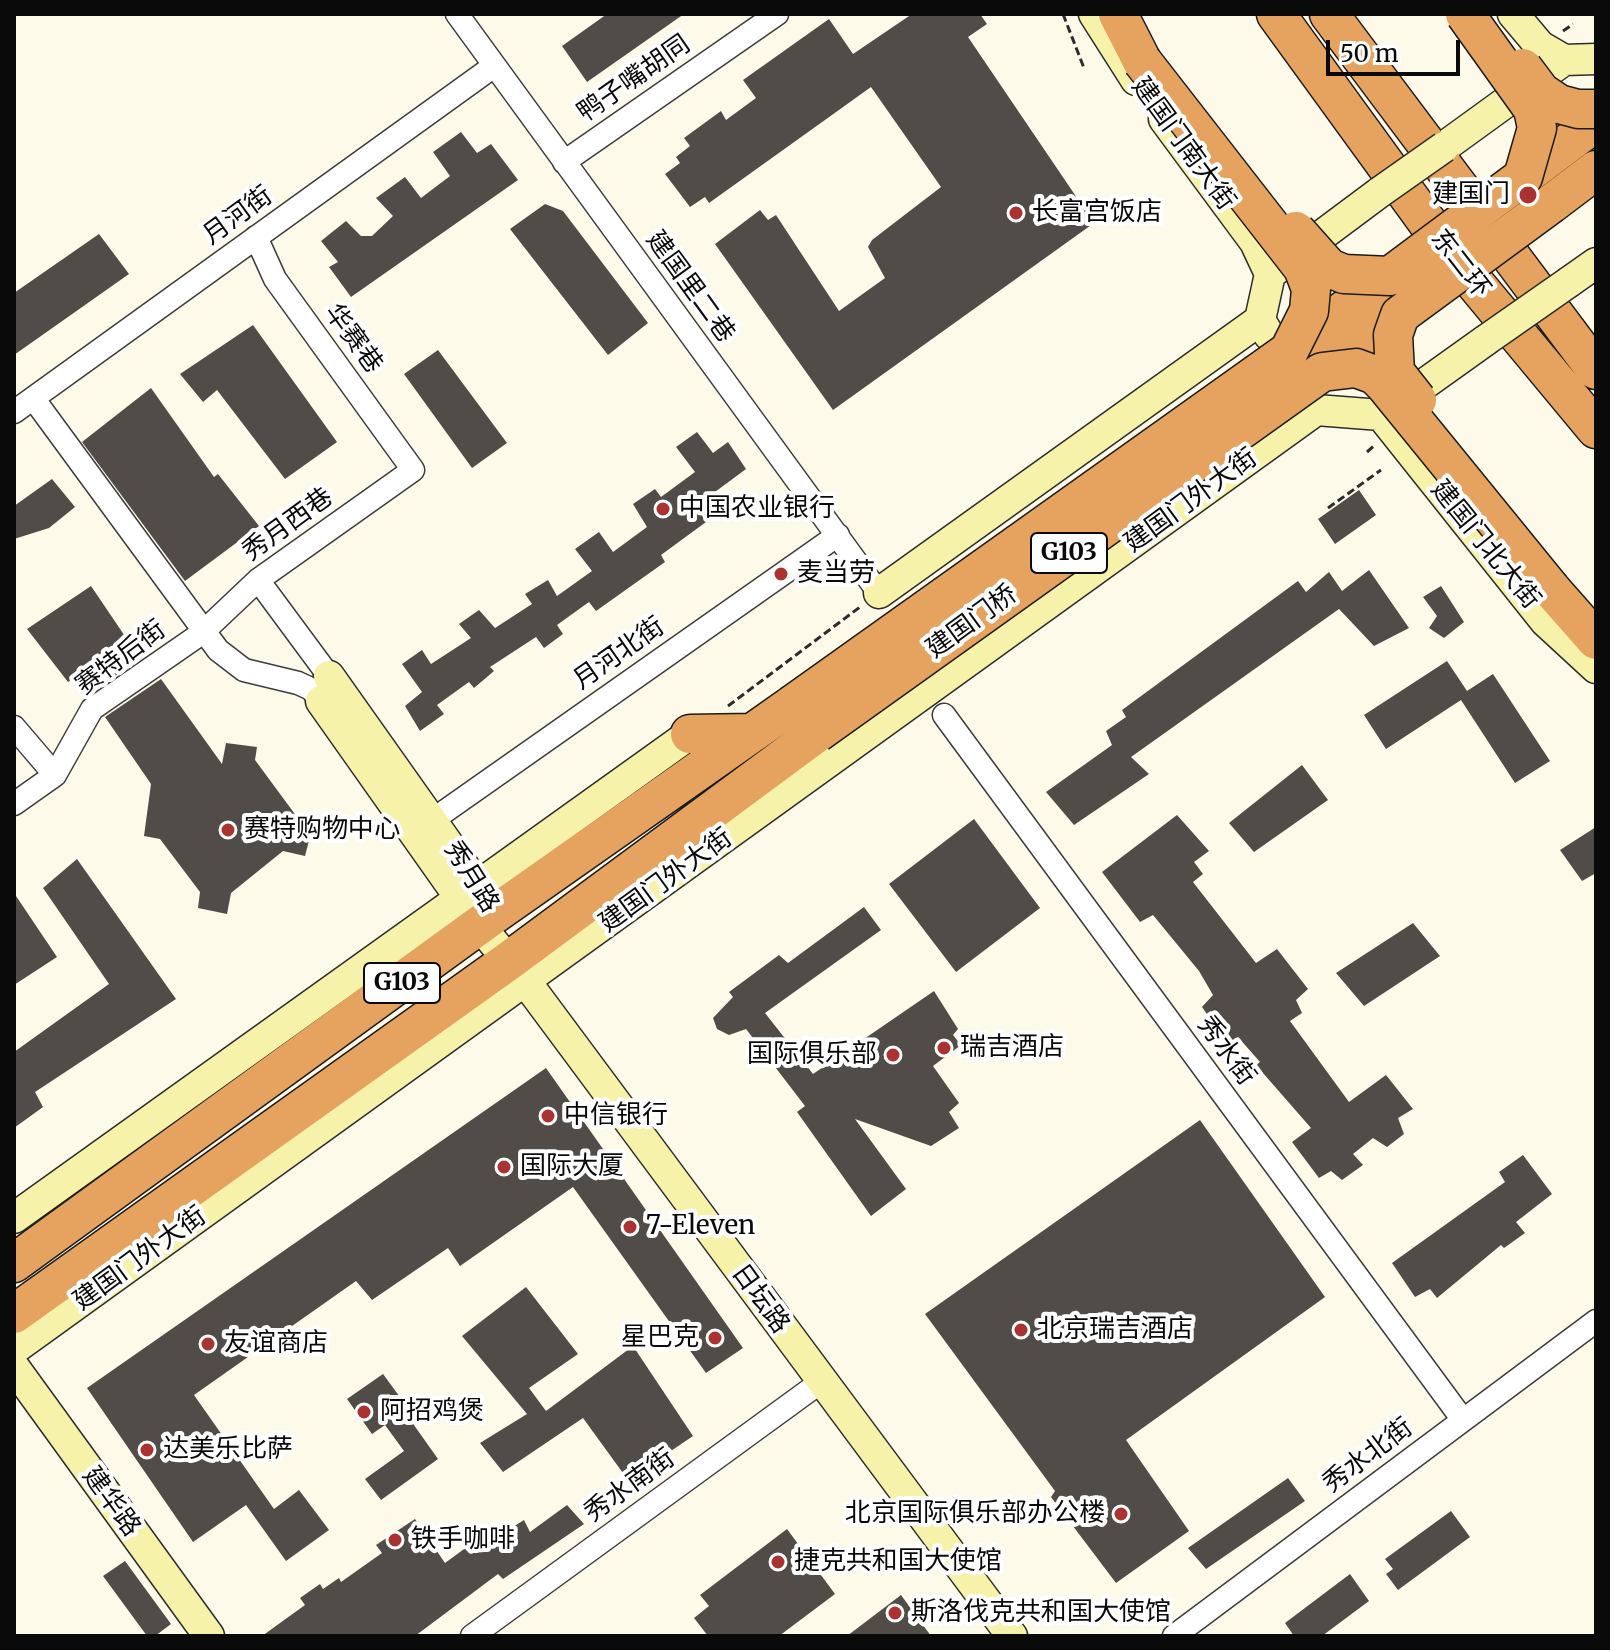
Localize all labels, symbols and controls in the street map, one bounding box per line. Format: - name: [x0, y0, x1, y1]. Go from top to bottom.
- scale bar: [1330, 24, 1464, 74]
- street label: 鸭子嘴胡同: [572, 29, 696, 129]
- text: 50 m: [1340, 38, 1399, 69]
- street label: 建国门南大街: [1125, 72, 1241, 216]
- place label: 建国门: [1432, 179, 1510, 211]
- street label: 月河街: [197, 180, 279, 252]
- marker: 建国门: [1517, 184, 1539, 206]
- place label: 长富宫饭店: [1032, 197, 1162, 229]
- marker: 长富宫饭店: [1007, 204, 1025, 222]
- street label: 东二环: [1424, 224, 1496, 304]
- street label: 建国里二巷: [639, 225, 741, 349]
- street label: 华赛巷: [317, 298, 389, 380]
- street label: 建国门外大街: [1119, 443, 1263, 559]
- street label: 建国门北大街: [1424, 475, 1546, 615]
- street label: 秀月西巷: [237, 482, 339, 568]
- place label: 中国农业银行: [679, 493, 835, 525]
- marker: 中国农业银行: [654, 500, 672, 518]
- road number: G103: [1031, 533, 1107, 573]
- place label: 麦当劳: [797, 558, 875, 590]
- marker: 麦当劳: [772, 565, 790, 583]
- street label: 建国门桥: [921, 579, 1023, 665]
- street label: 月河北街: [567, 611, 671, 697]
- street label: 赛特后街: [70, 614, 172, 702]
- place label: 赛特购物中心: [244, 814, 400, 846]
- marker: 赛特购物中心: [219, 821, 237, 839]
- street label: 建国门外大街: [594, 823, 738, 939]
- street label: 秀月路: [437, 836, 505, 918]
- road number: G103: [364, 963, 440, 1003]
- street label: 秀水街: [1190, 1010, 1262, 1092]
- place label: 瑞吉酒店: [960, 1032, 1064, 1064]
- place label: 国际俱乐部: [747, 1039, 877, 1071]
- marker: 瑞吉酒店: [935, 1039, 953, 1057]
- marker: 国际俱乐部: [884, 1046, 902, 1064]
- place label: 中信银行: [564, 1100, 668, 1132]
- marker: 中信银行: [539, 1107, 557, 1125]
- place label: 国际大厦: [520, 1151, 624, 1183]
- marker: 国际大厦: [495, 1158, 513, 1176]
- street label: 建国门外大街: [68, 1201, 212, 1317]
- place label: 7-Eleven: [646, 1211, 755, 1243]
- marker: 7-Eleven: [621, 1218, 639, 1236]
- street label: 日坛路: [724, 1258, 796, 1340]
- place label: 北京瑞吉酒店: [1037, 1314, 1193, 1346]
- marker: 北京瑞吉酒店: [1012, 1321, 1030, 1339]
- place label: 星巴克: [621, 1322, 699, 1354]
- place label: 友谊商店: [224, 1328, 328, 1360]
- marker: 星巴克: [706, 1329, 724, 1347]
- marker: 友谊商店: [199, 1335, 217, 1353]
- place label: 阿招鸡煲: [380, 1396, 484, 1428]
- marker: 阿招鸡煲: [355, 1403, 373, 1421]
- street label: 秀水北街: [1317, 1412, 1419, 1500]
- place label: 达美乐比萨: [163, 1434, 293, 1466]
- marker: 达美乐比萨: [138, 1441, 156, 1459]
- street label: 秀水南街: [579, 1443, 681, 1529]
- street label: 建华路: [75, 1461, 147, 1543]
- place label: 北京国际俱乐部办公楼: [845, 1498, 1105, 1530]
- marker: 北京国际俱乐部办公楼: [1112, 1505, 1130, 1523]
- place label: 铁手咖啡: [411, 1524, 515, 1556]
- marker: 铁手咖啡: [386, 1531, 404, 1549]
- place label: 捷克共和国大使馆: [794, 1546, 1002, 1578]
- marker: 捷克共和国大使馆: [769, 1553, 787, 1571]
- place label: 斯洛伐克共和国大使馆: [911, 1597, 1171, 1629]
- marker: 斯洛伐克共和国大使馆: [886, 1604, 904, 1622]

